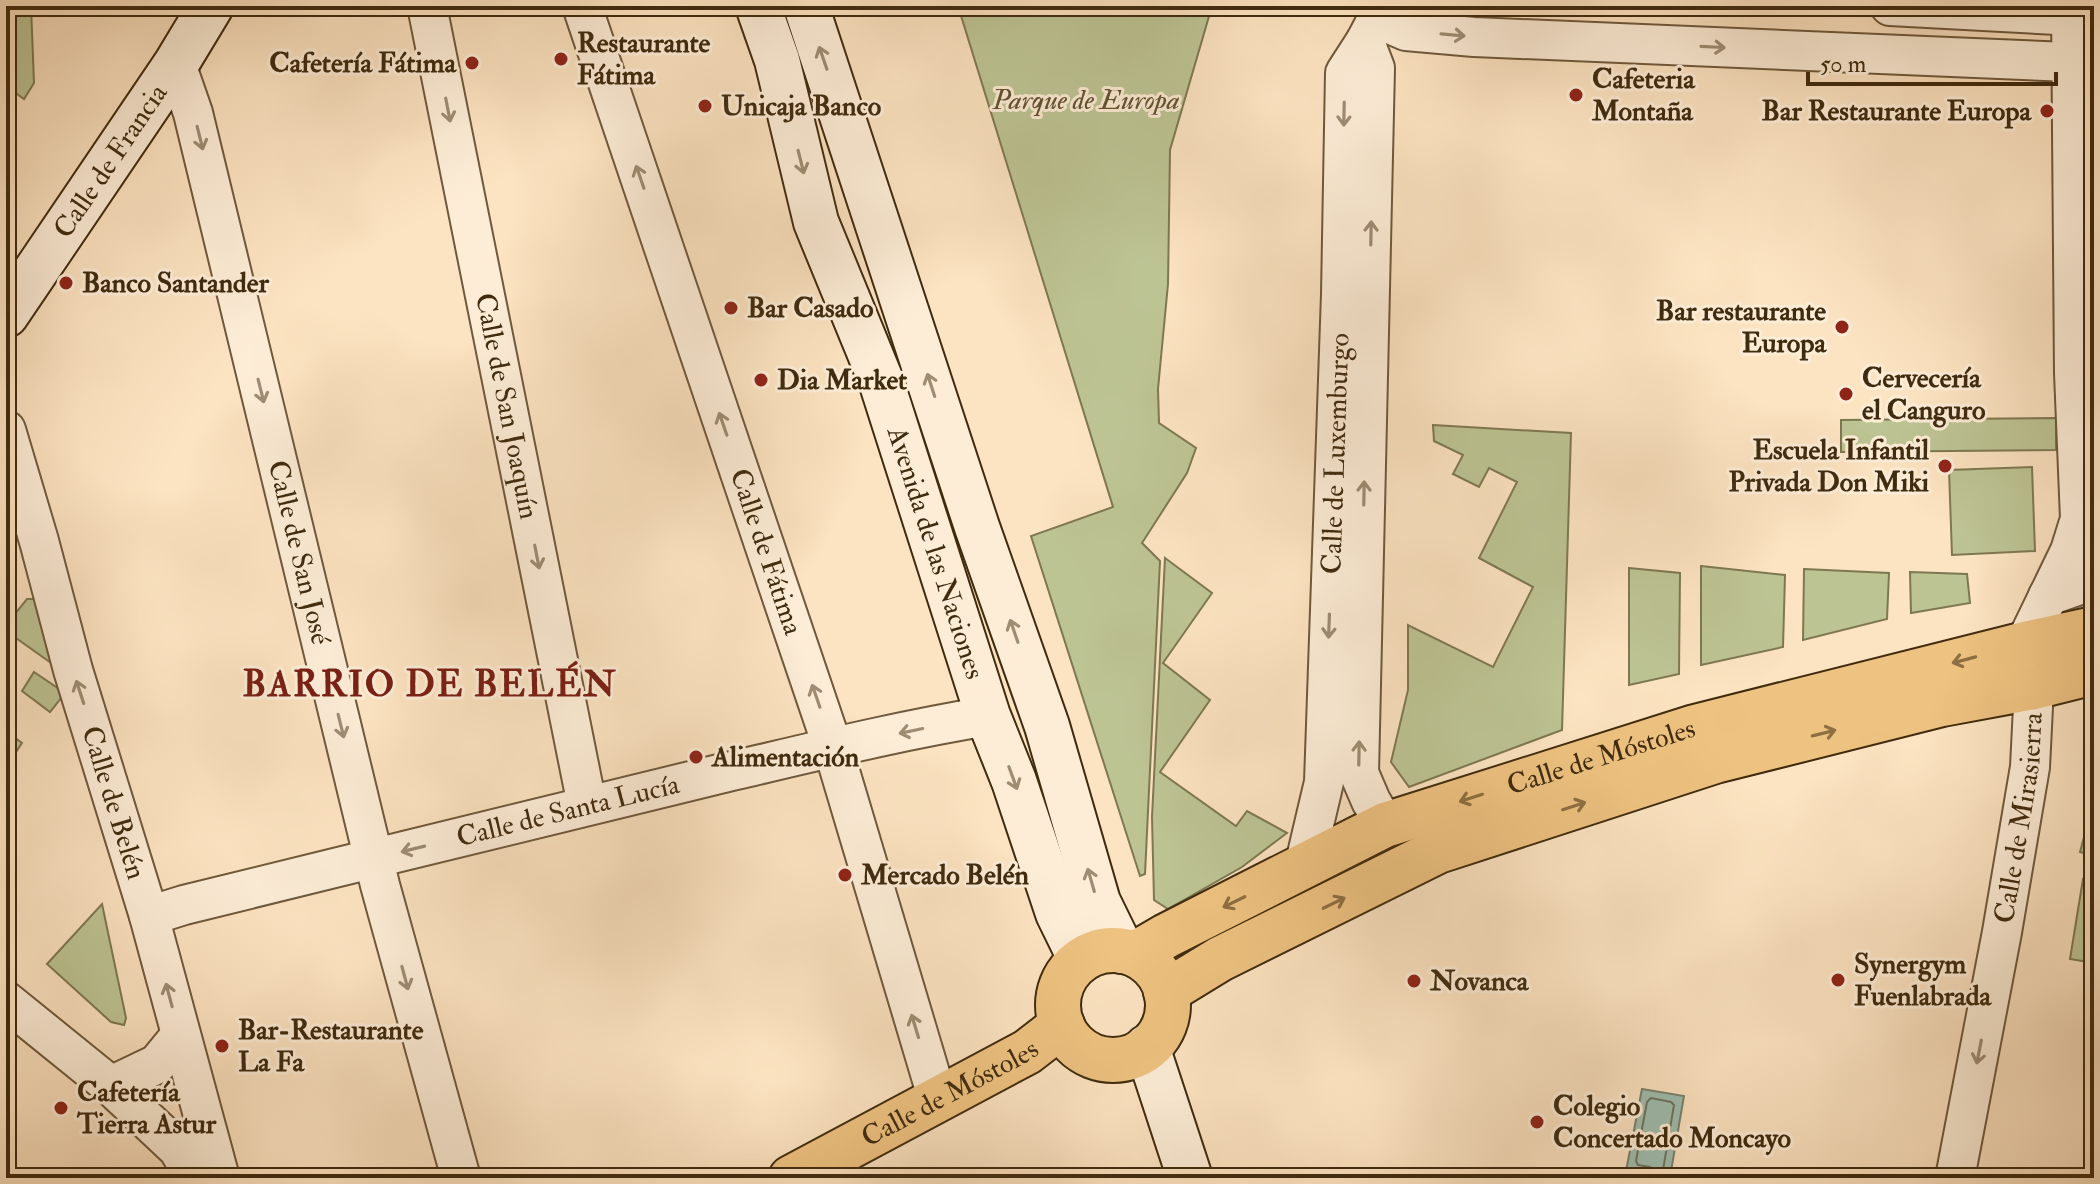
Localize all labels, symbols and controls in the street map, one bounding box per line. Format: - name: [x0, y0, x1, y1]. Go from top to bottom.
- place label: Restaurante Fátima: [577, 26, 711, 93]
- one-way arrow: [1439, 27, 1466, 42]
- scale bar: [1808, 36, 2056, 86]
- one-way arrow: [1699, 40, 1726, 55]
- place label: Cafetería Fátima: [269, 46, 457, 81]
- one-way arrow: [815, 46, 830, 71]
- text: 50 m: [1820, 49, 1867, 80]
- marker: Restaurante Fátima: [552, 50, 570, 68]
- marker: Cafetería Fátima: [463, 54, 481, 72]
- place label: Cafeteria Montaña: [1591, 62, 1696, 129]
- street label: Calle de Francia: [46, 77, 175, 245]
- park label: Parque de Europa: [991, 83, 1180, 118]
- marker: Cafeteria Montaña: [1567, 86, 1585, 104]
- place label: Unicaja Banco: [721, 89, 882, 124]
- place label: Bar Restaurante Europa: [1762, 94, 2032, 129]
- one-way arrow: [441, 97, 456, 122]
- marker: Unicaja Banco: [696, 97, 714, 115]
- one-way arrow: [1336, 100, 1352, 127]
- marker: Bar Restaurante Europa: [2038, 102, 2056, 120]
- one-way arrow: [193, 125, 208, 151]
- one-way arrow: [795, 149, 810, 174]
- one-way arrow: [632, 165, 647, 190]
- one-way arrow: [1363, 220, 1379, 247]
- place label: Banco Santander: [82, 266, 270, 301]
- marker: Banco Santander: [57, 274, 75, 292]
- street label: Calle de San Joaquín: [467, 290, 547, 522]
- place label: Bar Casado: [747, 291, 874, 326]
- place label: Bar restaurante Europa: [1656, 294, 1827, 361]
- marker: Bar Casado: [722, 299, 740, 317]
- marker: Bar restaurante Europa: [1833, 318, 1851, 336]
- street label: Calle de Luxemburgo: [1314, 332, 1357, 575]
- place label: Cervecería el Canguro: [1862, 361, 1986, 428]
- place label: Dia Market: [777, 363, 907, 398]
- marker: Dia Market: [752, 371, 770, 389]
- one-way arrow: [923, 373, 937, 398]
- one-way arrow: [254, 378, 269, 404]
- marker: Cervecería el Canguro: [1837, 385, 1855, 403]
- one-way arrow: [715, 411, 730, 436]
- street label: Avenida de las Naciones: [879, 421, 993, 683]
- place label: Escuela Infantil Privada Don Miki: [1728, 433, 1930, 500]
- street label: Calle de San José: [260, 457, 339, 648]
- marker: Escuela Infantil Privada Don Miki: [1936, 457, 1954, 475]
- street label: Calle de Fátima: [722, 464, 811, 640]
- one-way arrow: [1357, 480, 1372, 507]
- one-way arrow: [531, 544, 546, 569]
- one-way arrow: [1322, 612, 1337, 639]
- one-way arrow: [1006, 620, 1020, 644]
- one-way arrow: [1951, 653, 1977, 668]
- district label: BARRIO DE BELÉN: [242, 660, 618, 707]
- one-way arrow: [72, 679, 87, 704]
- one-way arrow: [807, 684, 822, 709]
- street label: Calle de Móstoles: [1503, 711, 1700, 803]
- street label: Calle de Mirasierra: [1986, 711, 2050, 926]
- one-way arrow: [335, 712, 350, 738]
- street label: Calle de Belén: [74, 722, 154, 883]
- one-way arrow: [899, 724, 925, 739]
- one-way arrow: [1810, 725, 1836, 740]
- place label: Alimentación: [711, 740, 860, 775]
- one-way arrow: [1351, 740, 1367, 767]
- marker: Alimentación: [687, 748, 705, 766]
- one-way arrow: [1006, 765, 1021, 790]
- street label: Calle de Santa Lucía: [453, 766, 683, 855]
- one-way arrow: [1458, 791, 1483, 806]
- one-way arrow: [1562, 798, 1587, 813]
- one-way arrow: [401, 842, 427, 857]
- place label: Mercado Belén: [860, 858, 1029, 893]
- marker: Mercado Belén: [836, 866, 854, 884]
- one-way arrow: [1083, 867, 1098, 893]
- one-way arrow: [1222, 895, 1246, 910]
- one-way arrow: [1321, 895, 1345, 910]
- place label: Synergym Fuenlabrada: [1854, 947, 1993, 1014]
- one-way arrow: [399, 964, 414, 990]
- place label: Novanca: [1429, 964, 1530, 999]
- marker: Synergym Fuenlabrada: [1829, 971, 1847, 989]
- marker: Novanca: [1405, 972, 1423, 990]
- one-way arrow: [161, 982, 176, 1008]
- place label: Bar-Restaurante La Fa: [238, 1013, 424, 1080]
- one-way arrow: [907, 1013, 922, 1039]
- street label: Calle de Móstoles: [855, 1032, 1046, 1155]
- marker: Bar-Restaurante La Fa: [213, 1037, 231, 1055]
- one-way arrow: [1971, 1039, 1986, 1065]
- place label: Cafetería Tierra Astur: [76, 1075, 217, 1142]
- place label: Colegio Concertado Moncayo: [1553, 1089, 1792, 1156]
- marker: Cafetería Tierra Astur: [52, 1099, 70, 1117]
- marker: Colegio Concertado Moncayo: [1528, 1113, 1546, 1131]

